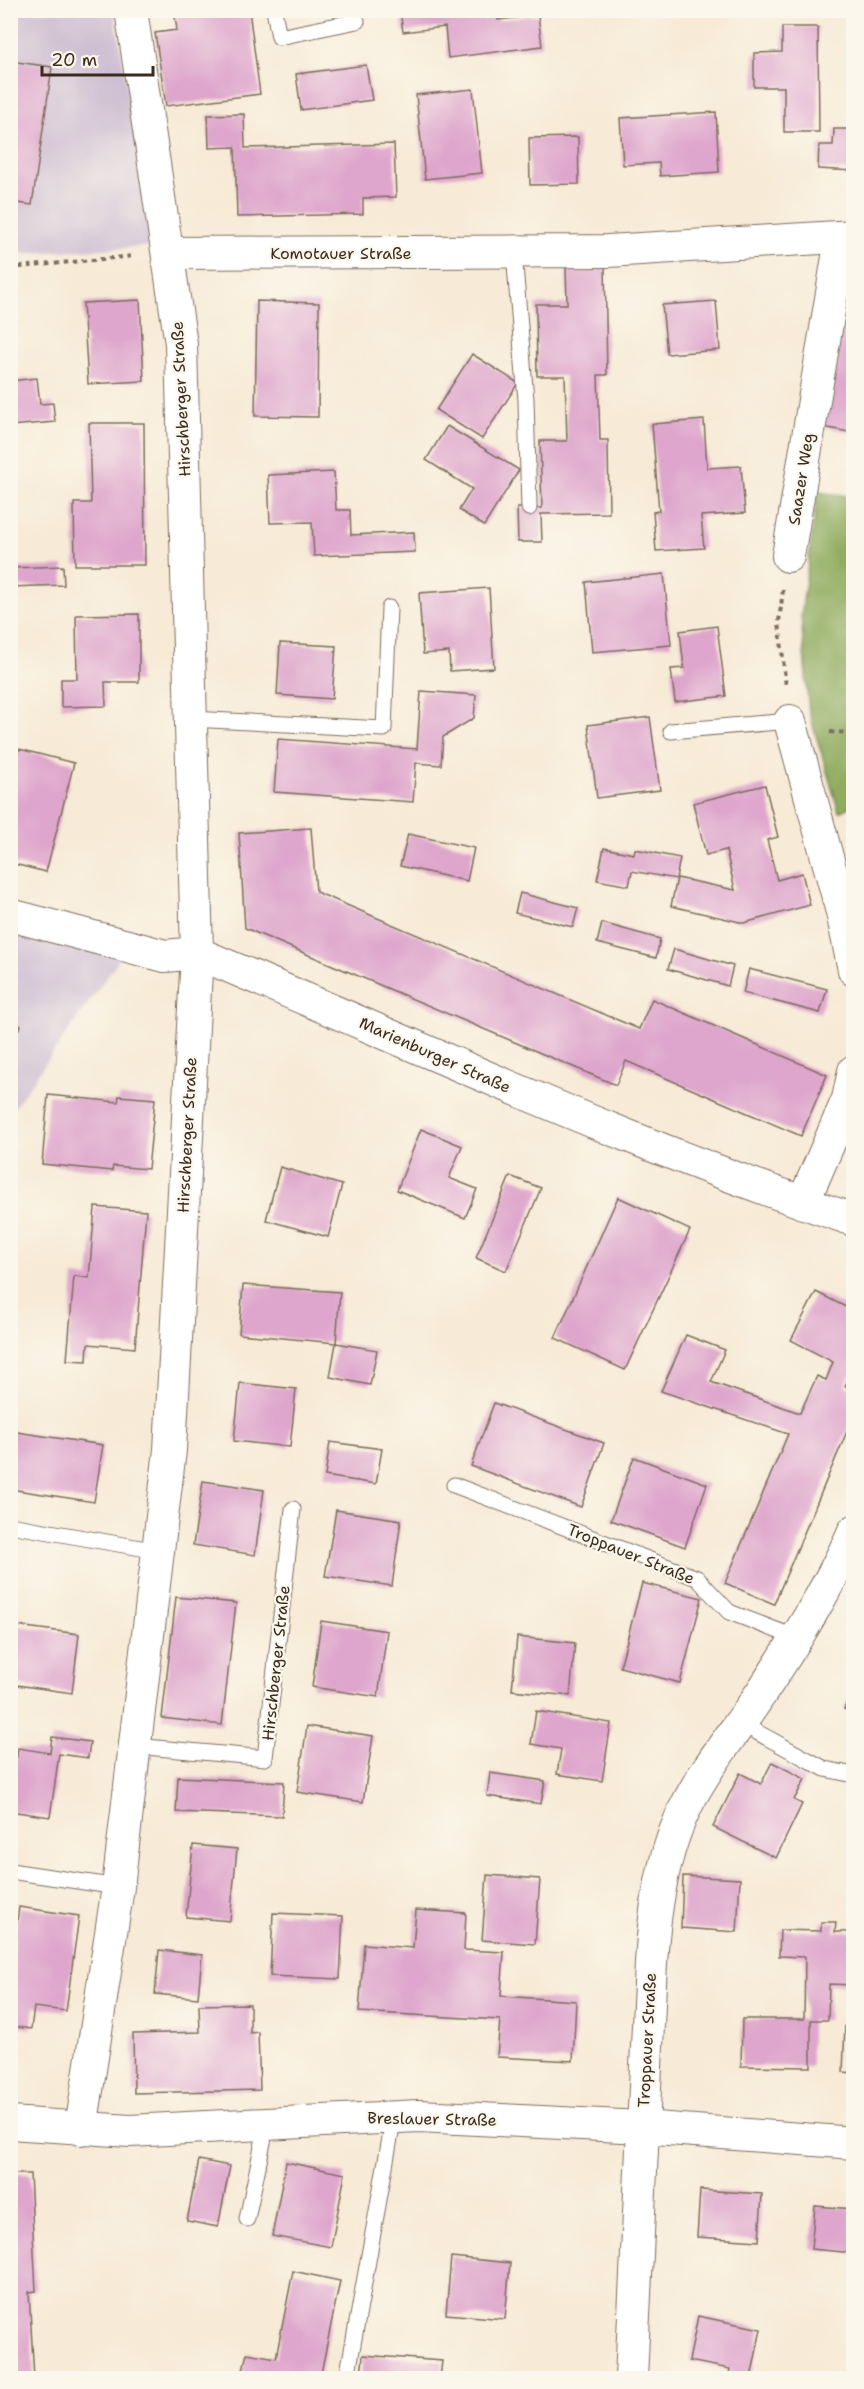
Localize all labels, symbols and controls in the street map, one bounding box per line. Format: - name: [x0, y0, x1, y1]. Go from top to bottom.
- scale bar: [42, 39, 153, 77]
- text: 20 m: [51, 48, 97, 72]
- street label: Komotauer Straße: [270, 243, 412, 264]
- street label: Hirschberger Straße: [166, 321, 196, 477]
- street label: Saazer Weg: [783, 431, 819, 526]
- street label: Marienburger Straße: [356, 1012, 514, 1098]
- street label: Hirschberger Straße: [172, 1057, 202, 1213]
- street label: Troppauer Straße: [564, 1519, 698, 1589]
- street label: Hirschberger Straße: [257, 1584, 295, 1742]
- street label: Troppauer Straße: [633, 1972, 661, 2108]
- street label: Breslauer Straße: [367, 2107, 497, 2131]

